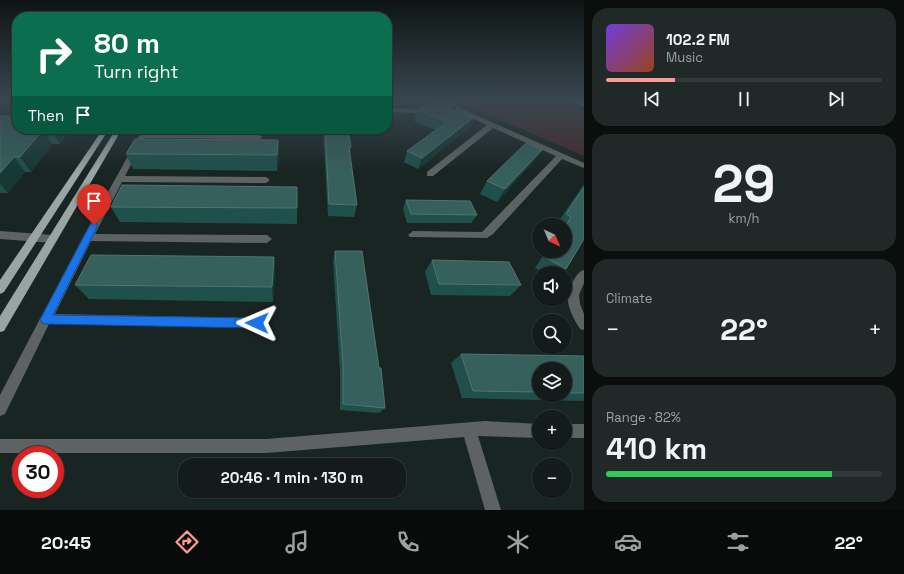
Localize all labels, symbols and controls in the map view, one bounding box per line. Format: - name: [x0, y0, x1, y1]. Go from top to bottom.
- text: 80 m: [94, 25, 160, 61]
- icon: right: [28, 28, 80, 80]
- text: 102.2 FM: [666, 30, 730, 49]
- text: Music: [666, 49, 703, 66]
- text: Turn right: [94, 60, 178, 83]
- icon: previous: [641, 88, 663, 110]
- icon: pause: [733, 88, 755, 110]
- icon: next: [825, 88, 847, 110]
- icon: arrive: [72, 104, 94, 126]
- text: Then: [28, 106, 64, 125]
- text: 29: [713, 151, 775, 217]
- pin: [77, 184, 111, 225]
- icon: arrive: [83, 190, 105, 212]
- text: km/h: [729, 210, 759, 227]
- north arrow: [532, 218, 572, 258]
- map controls: [532, 218, 572, 498]
- button: sound: [532, 266, 572, 306]
- text: Climate: [606, 290, 652, 307]
- position arrow: [236, 302, 278, 344]
- text: 22°: [720, 310, 768, 349]
- button: search: [532, 314, 572, 354]
- text: −: [606, 315, 620, 343]
- text: +: [868, 315, 882, 343]
- button: layers: [532, 362, 572, 402]
- text: Range · 82%: [606, 409, 681, 426]
- button: +: [532, 410, 572, 450]
- text: 410 km: [606, 429, 707, 468]
- speed limit sign: 30: [12, 446, 64, 498]
- button: −: [532, 458, 572, 498]
- text: 20:46 · 1 min · 130 m: [221, 468, 363, 487]
- icon: directions: [173, 528, 201, 556]
- icon: music: [283, 528, 311, 556]
- icon: phone: [394, 528, 422, 556]
- icon: climate: [504, 528, 532, 556]
- icon: car: [614, 528, 642, 556]
- icon: filters: [724, 528, 752, 556]
- text: 20:45: [41, 531, 91, 554]
- text: 22°: [834, 531, 863, 554]

